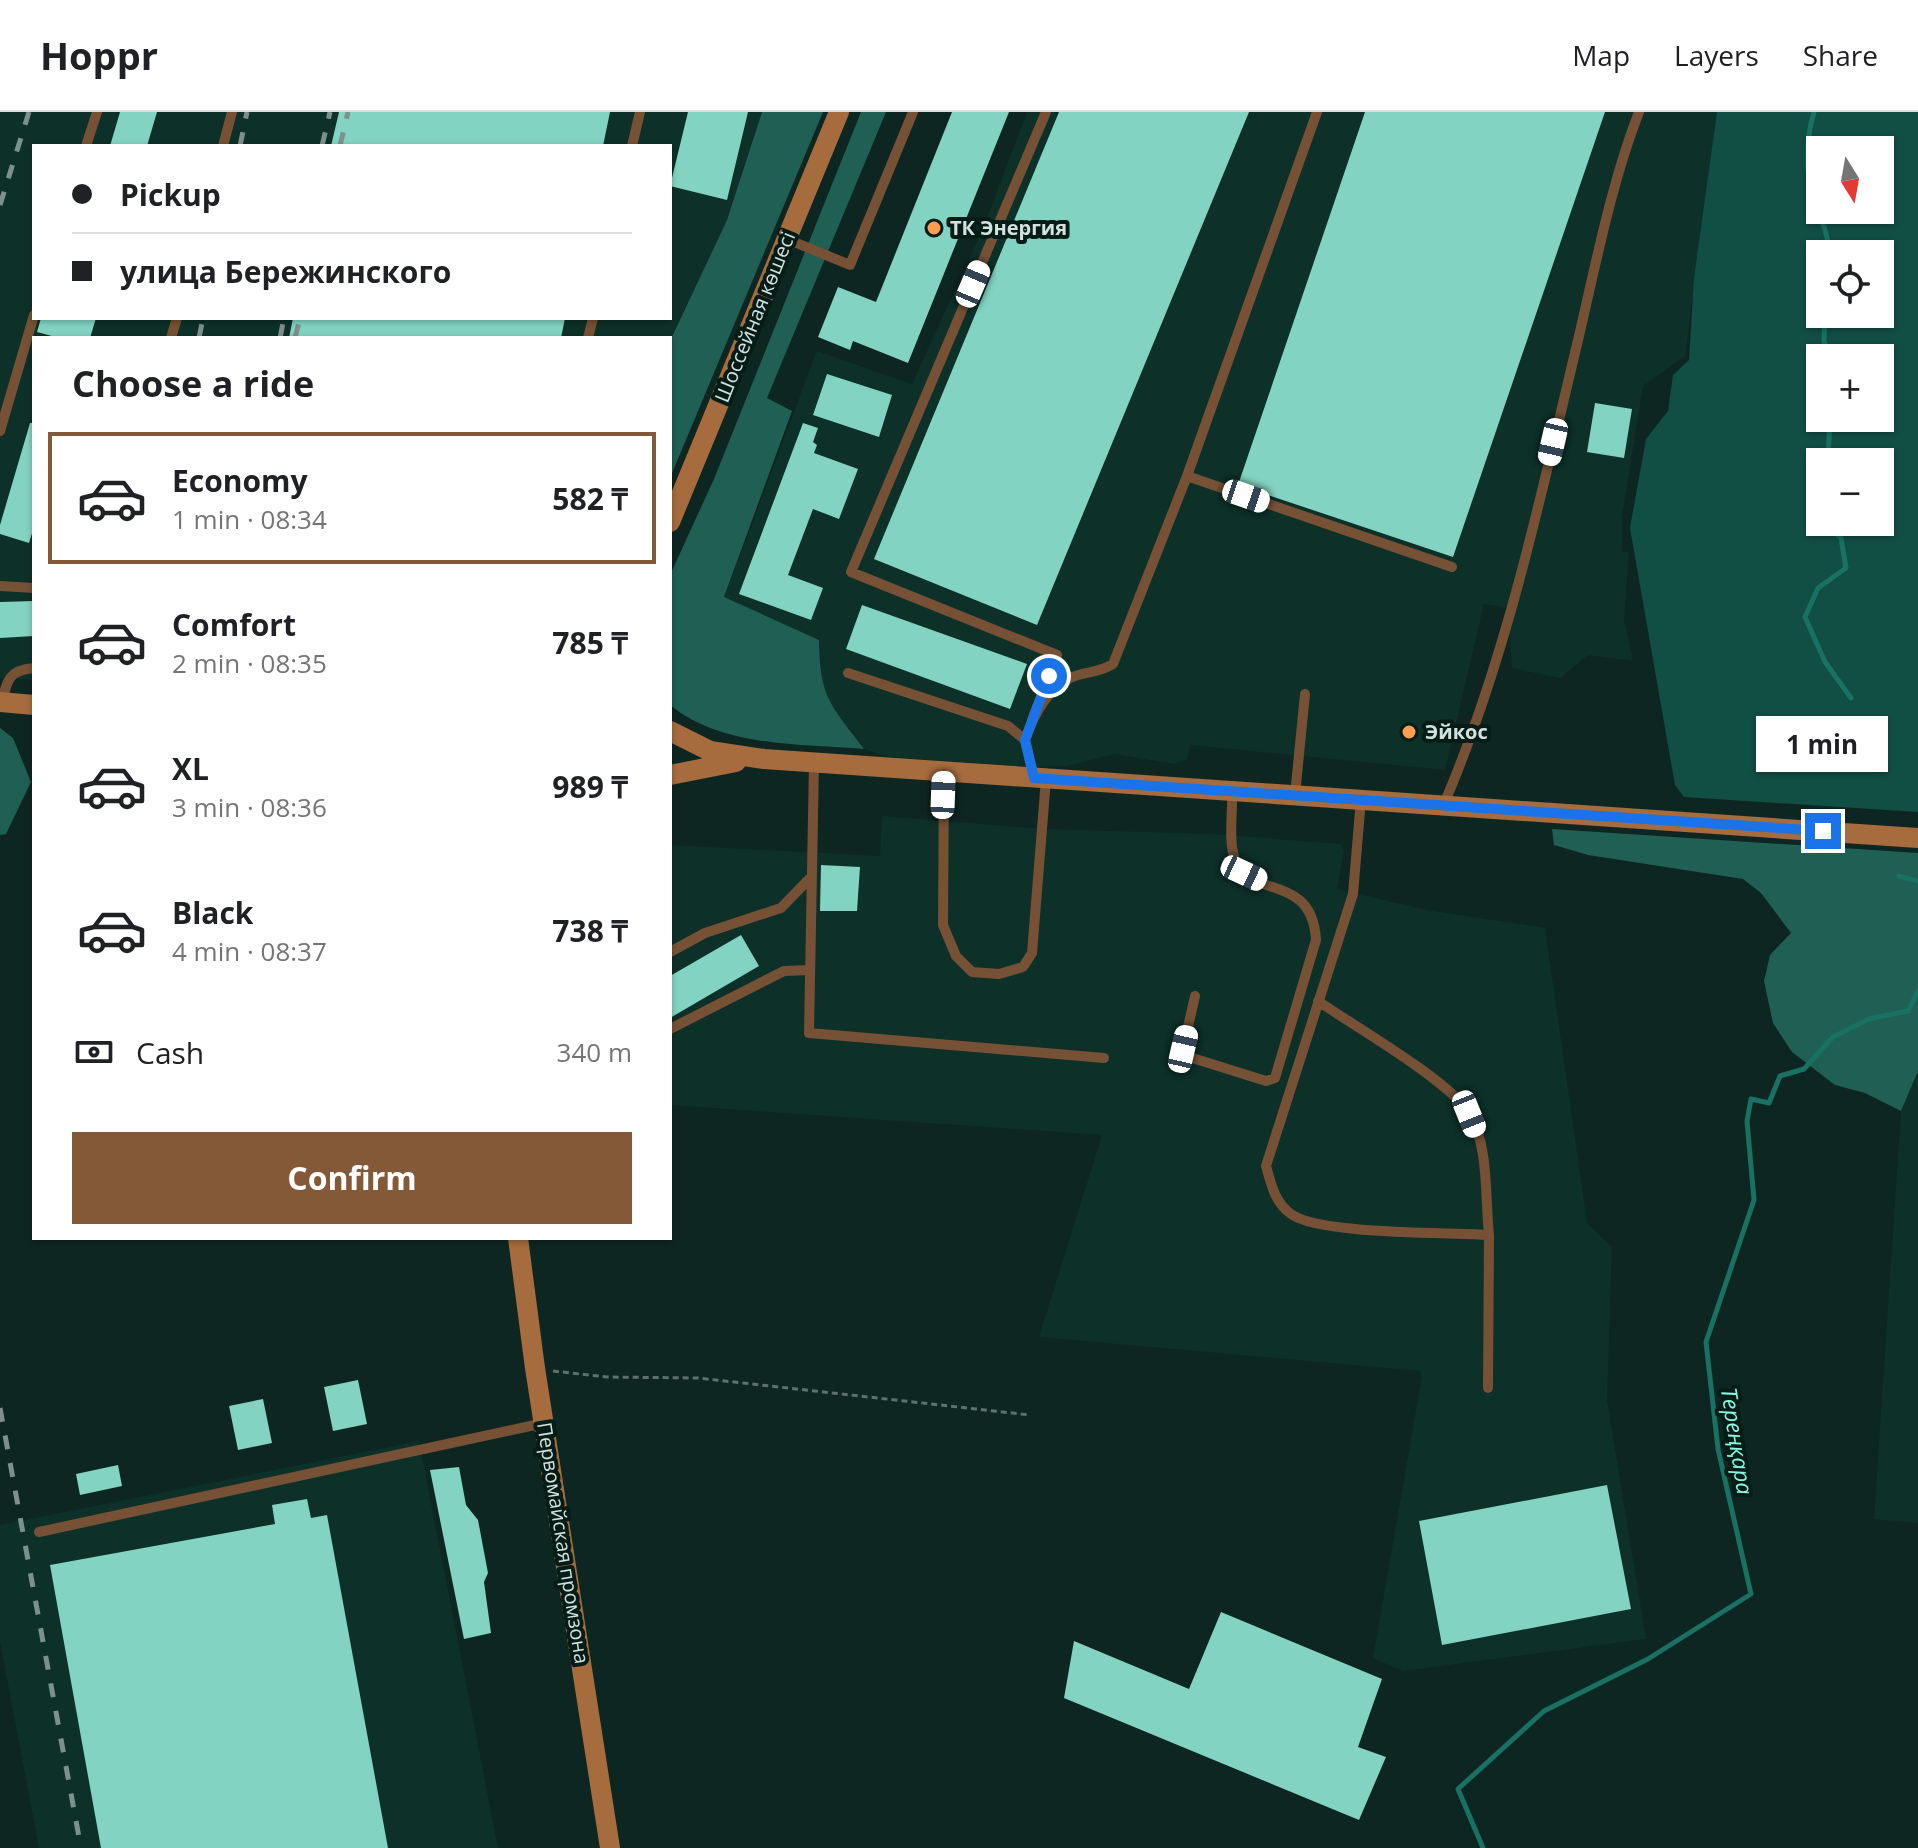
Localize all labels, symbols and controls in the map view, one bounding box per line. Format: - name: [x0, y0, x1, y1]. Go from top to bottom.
- text: Hoppr: [40, 29, 158, 81]
- text: Map: [1572, 36, 1630, 74]
- text: Layers: [1674, 36, 1759, 74]
- text: Share: [1803, 36, 1878, 74]
- north arrow: [1806, 136, 1894, 224]
- map controls: [1806, 136, 1894, 536]
- text: Pickup: [120, 174, 221, 215]
- place label: ТК Энергия: [950, 214, 1067, 241]
- marker: ТК Энергия: [925, 219, 943, 237]
- street label: Шоссейная көшесі: [708, 227, 801, 406]
- button: locate: [1806, 240, 1894, 328]
- text: улица Бережинского: [120, 251, 451, 292]
- car: [953, 257, 993, 311]
- button: +: [1806, 344, 1894, 432]
- text: Choose a ride: [72, 359, 314, 408]
- car: [1536, 416, 1570, 468]
- button: −: [1806, 448, 1894, 536]
- text: Economy: [172, 460, 308, 501]
- icon: car: [76, 462, 148, 534]
- car: [1219, 477, 1273, 515]
- text: 582 ₸: [552, 478, 628, 519]
- text: 1 min · 08:34: [172, 501, 327, 537]
- text: Comfort: [172, 604, 296, 645]
- icon: car: [76, 606, 148, 678]
- text: 785 ₸: [552, 622, 628, 663]
- text: 2 min · 08:35: [172, 645, 327, 681]
- route start: [1031, 658, 1067, 694]
- callout: 1 min: [1757, 715, 1889, 771]
- place label: Эйкос: [1425, 718, 1488, 745]
- marker: Эйкос: [1400, 723, 1418, 741]
- text: 1 min: [1786, 726, 1858, 762]
- text: XL: [172, 748, 209, 789]
- icon: car: [76, 750, 148, 822]
- text: 989 ₸: [552, 766, 628, 807]
- car: [930, 771, 956, 819]
- text: 3 min · 08:36: [172, 789, 327, 825]
- route end: [1805, 813, 1841, 849]
- car: [1217, 852, 1271, 894]
- text: Black: [172, 892, 253, 933]
- icon: car: [76, 894, 148, 966]
- text: 738 ₸: [552, 910, 628, 951]
- text: 4 min · 08:37: [172, 933, 327, 969]
- car: [1166, 1023, 1200, 1075]
- icon: cash: [72, 1030, 116, 1074]
- text: Cash: [136, 1032, 204, 1073]
- text: 340 m: [557, 1034, 632, 1070]
- car: [1449, 1087, 1489, 1141]
- button: Confirm: [72, 1132, 632, 1224]
- water label: Тереңқара: [1715, 1385, 1761, 1496]
- street label: Первомайская промзона: [531, 1420, 596, 1666]

